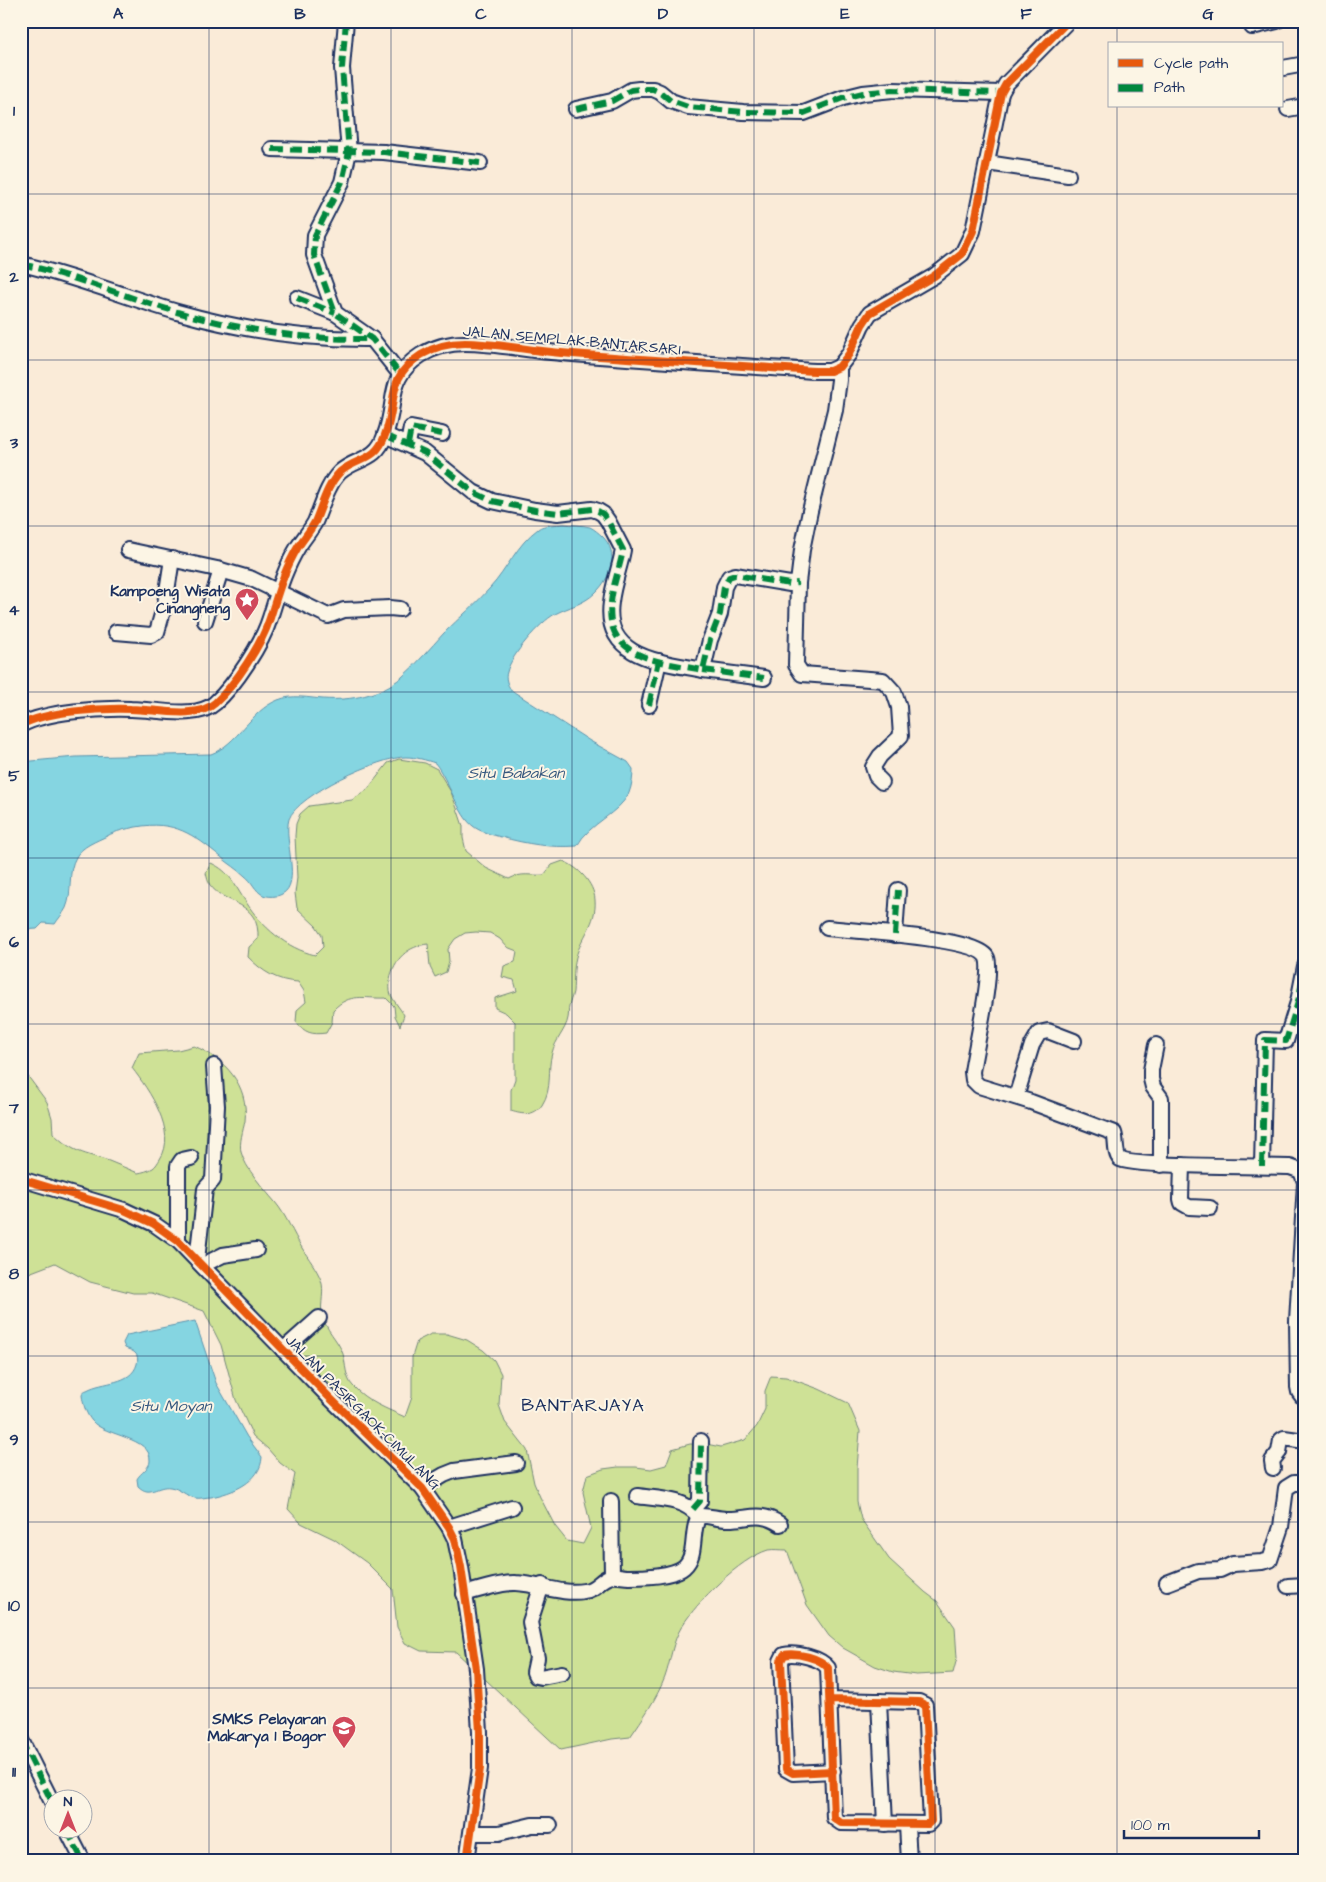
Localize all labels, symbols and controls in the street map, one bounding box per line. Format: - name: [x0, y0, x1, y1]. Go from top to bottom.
- text: A: [113, 3, 124, 25]
- text: B: [294, 3, 306, 25]
- text: C: [475, 3, 487, 25]
- text: D: [658, 3, 669, 25]
- text: E: [840, 3, 850, 25]
- text: F: [1020, 3, 1032, 25]
- text: G: [1202, 3, 1214, 25]
- legend: [1108, 42, 1284, 108]
- text: Cycle path: [1154, 53, 1229, 75]
- text: Path: [1154, 77, 1185, 98]
- text: 1: [13, 100, 16, 122]
- text: 2: [8, 266, 19, 288]
- street label: JALAN SEMPLAK–BANTARSARI: [462, 321, 682, 360]
- text: 3: [9, 432, 19, 454]
- place label: Kampoeng Wisata Cinangneng: [110, 581, 230, 621]
- place icon: Kampoeng Wisata Cinangneng: [234, 587, 260, 621]
- text: 4: [9, 599, 20, 621]
- water label: Situ Babakan: [468, 762, 566, 784]
- text: 5: [8, 765, 20, 787]
- text: 6: [9, 931, 19, 953]
- text: 7: [8, 1097, 19, 1119]
- text: 8: [9, 1263, 20, 1285]
- street label: JALAN PASIRGAOK–CIMULANG: [280, 1330, 445, 1495]
- district label: BANTARJAYA: [521, 1393, 645, 1418]
- water label: Situ Moyan: [131, 1395, 213, 1418]
- text: 9: [9, 1429, 19, 1451]
- text: 10: [8, 1595, 20, 1617]
- place label: SMKS Pelayaran Makarya 1 Bogor: [207, 1709, 327, 1749]
- school or university icon: SMKS Pelayaran Makarya 1 Bogor: [331, 1715, 357, 1749]
- text: 11: [12, 1761, 17, 1783]
- north arrow: [42, 1790, 92, 1840]
- text: N: [64, 1792, 73, 1812]
- scale bar: [1124, 1807, 1258, 1839]
- text: 100 m: [1131, 1815, 1170, 1836]

